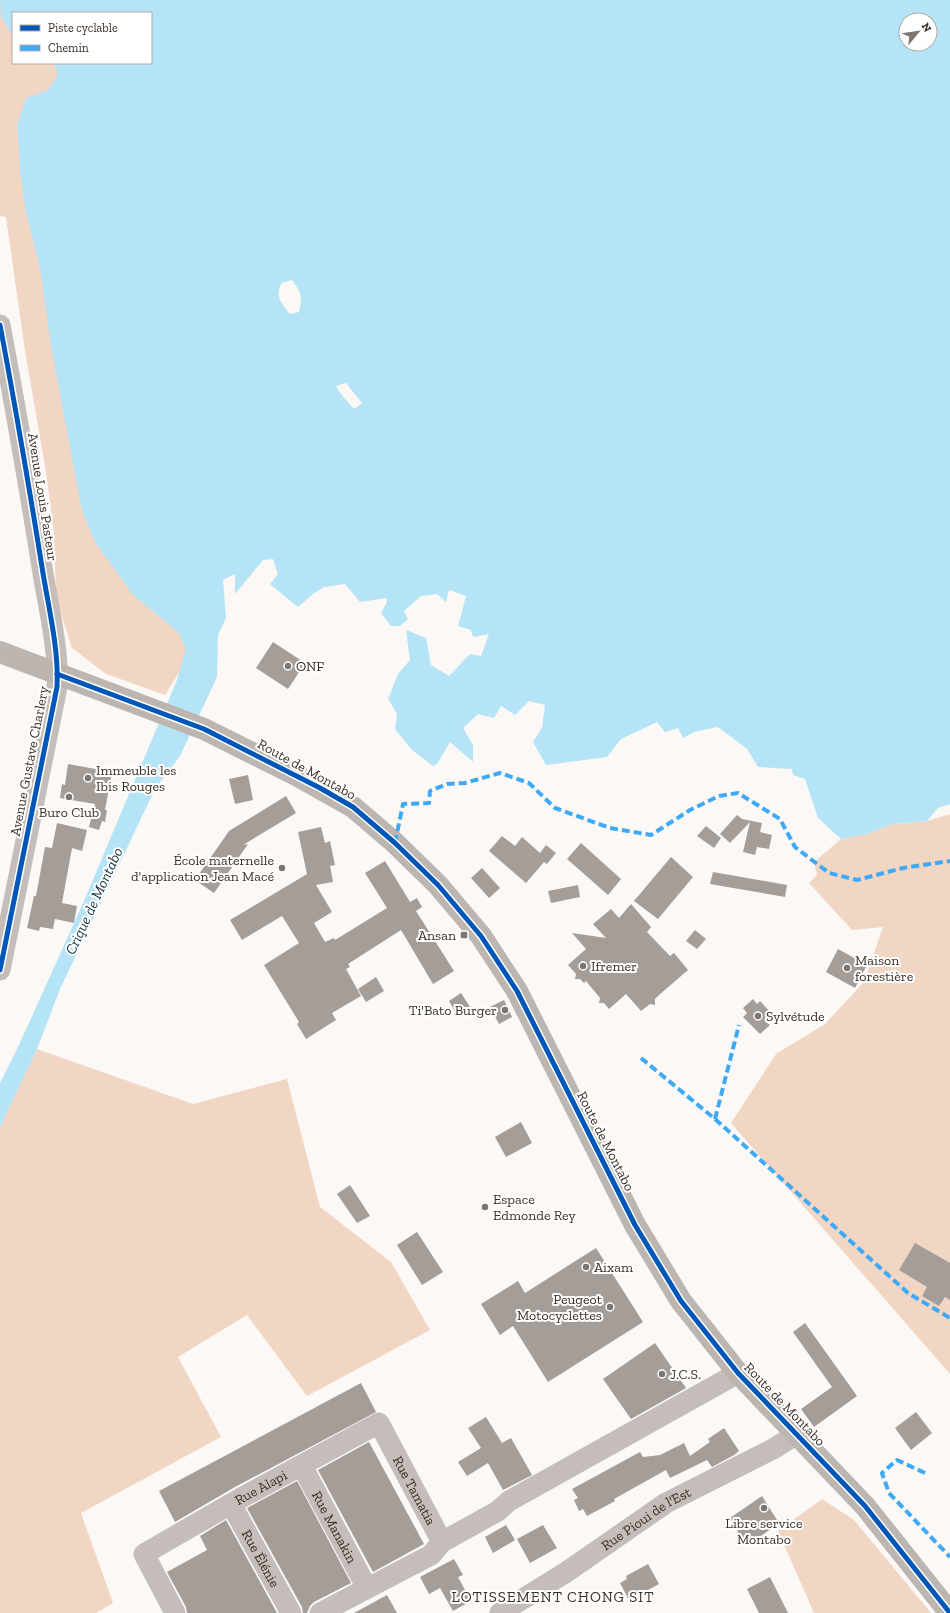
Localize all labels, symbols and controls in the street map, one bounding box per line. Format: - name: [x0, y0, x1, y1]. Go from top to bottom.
- legend: [12, 12, 152, 64]
- north arrow: [898, 12, 938, 52]
- text: Piste cyclable: [48, 21, 118, 35]
- text: N: [919, 21, 934, 35]
- text: Chemin: [48, 41, 89, 55]
- street label: Avenue Louis Pasteur: [24, 432, 61, 563]
- place label: ONF: [296, 658, 324, 675]
- marker: ONF: [283, 661, 293, 671]
- street label: Avenue Gustave Charlery: [7, 684, 53, 837]
- street label: Route de Montabo: [255, 735, 359, 803]
- place label: Immeuble les Ibis Rouges: [96, 762, 177, 795]
- marker: Immeuble les Ibis Rouges: [83, 773, 93, 783]
- marker: Buro Club: [64, 792, 74, 802]
- place label: Buro Club: [39, 804, 99, 821]
- water label: Crique de Montabo: [61, 845, 127, 957]
- place label: École maternelle d'application Jean Macé: [131, 852, 274, 885]
- marker: École maternelle d'application Jean Macé: [277, 863, 287, 873]
- place label: Ansan: [418, 927, 456, 944]
- marker: Ansan: [459, 930, 469, 940]
- place label: Maison forestière: [855, 952, 914, 985]
- place label: Ifremer: [591, 958, 637, 975]
- marker: Ifremer: [578, 961, 588, 971]
- marker: Maison forestière: [842, 963, 852, 973]
- place label: Ti'Bato Burger: [409, 1002, 497, 1019]
- marker: Ti'Bato Burger: [500, 1005, 510, 1015]
- place label: Sylvétude: [766, 1008, 825, 1025]
- marker: Sylvétude: [753, 1011, 763, 1021]
- street label: Route de Montabo: [573, 1088, 638, 1194]
- place label: Espace Edmonde Rey: [493, 1191, 576, 1224]
- marker: Espace Edmonde Rey: [480, 1202, 490, 1212]
- place label: Aixam: [594, 1259, 633, 1276]
- marker: Aixam: [581, 1262, 591, 1272]
- place label: Peugeot Motocyclettes: [517, 1291, 603, 1324]
- marker: Peugeot Motocyclettes: [605, 1302, 615, 1312]
- street label: Route de Montabo: [740, 1359, 829, 1450]
- place label: J.C.S.: [670, 1366, 701, 1383]
- marker: J.C.S.: [657, 1369, 667, 1379]
- street label: Rue Tamatia: [389, 1453, 440, 1528]
- street label: Rue Alapi: [232, 1467, 290, 1509]
- street label: Rue Pioui de l'Est: [598, 1483, 695, 1554]
- street label: Rue Manakin: [308, 1488, 360, 1566]
- marker: Libre service Montabo: [759, 1503, 769, 1513]
- place label: Libre service Montabo: [725, 1515, 803, 1548]
- street label: Rue Élénie: [238, 1527, 283, 1591]
- district label: LOTISSEMENT CHONG SIT: [452, 1588, 654, 1606]

